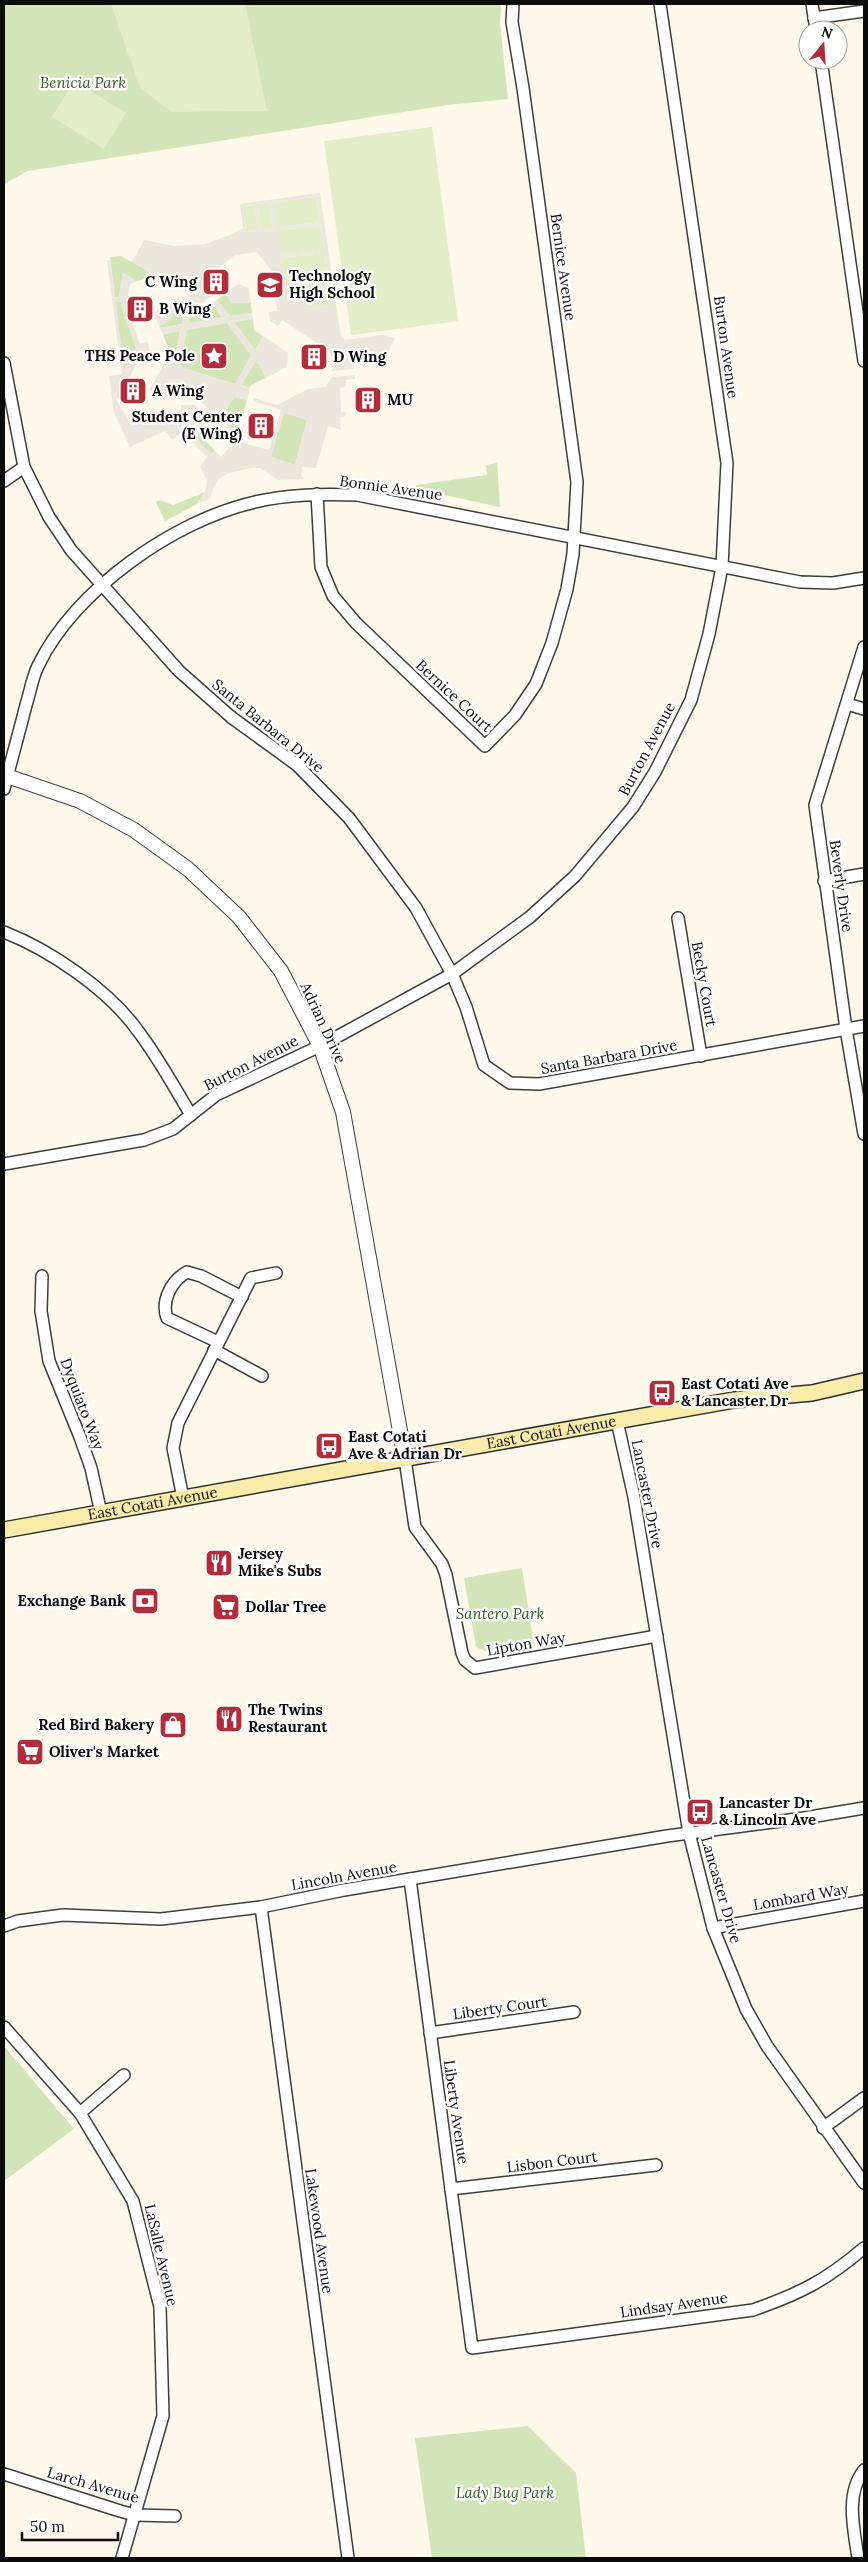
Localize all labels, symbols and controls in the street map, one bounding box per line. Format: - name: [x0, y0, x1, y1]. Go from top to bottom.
- north arrow: [798, 20, 848, 70]
- text: N: [819, 22, 835, 43]
- park label: Benicia Park: [40, 73, 126, 92]
- street label: Bernice Avenue: [547, 212, 580, 322]
- place label: Technology High School: [289, 266, 375, 302]
- building icon: C Wing: [201, 267, 231, 297]
- school or university icon: Technology High School: [255, 270, 285, 300]
- place label: C Wing: [145, 272, 198, 291]
- building icon: B Wing: [125, 294, 155, 324]
- street label: Burton Avenue: [710, 294, 743, 399]
- place label: B Wing: [159, 299, 211, 318]
- place icon: THS Peace Pole: [199, 341, 229, 371]
- building icon: D Wing: [299, 342, 329, 372]
- place label: THS Peace Pole: [85, 346, 195, 365]
- place label: D Wing: [333, 347, 387, 366]
- building icon: A Wing: [118, 376, 148, 406]
- place label: A Wing: [152, 381, 204, 400]
- building icon: MU: [353, 385, 383, 415]
- place label: MU: [387, 390, 414, 409]
- place label: Student Center (E Wing): [132, 407, 243, 444]
- building icon: Student Center (E Wing): [246, 411, 276, 441]
- street label: Bonnie Avenue: [338, 471, 444, 504]
- street label: Bernice Court: [412, 655, 497, 736]
- street label: Santa Barbara Drive: [209, 675, 328, 777]
- street label: Burton Avenue: [614, 699, 679, 799]
- street label: Beverly Drive: [826, 839, 857, 933]
- street label: Becky Court: [688, 940, 721, 1028]
- street label: Adrian Drive: [296, 978, 351, 1066]
- street label: Burton Avenue: [200, 1031, 301, 1094]
- street label: Santa Barbara Drive: [539, 1035, 679, 1078]
- street label: Dyquiato Way: [56, 1355, 109, 1452]
- place label: East Cotati Ave & Lancaster Dr: [681, 1374, 789, 1410]
- bus stop icon: East Cotati Ave & Lancaster Dr: [647, 1378, 677, 1408]
- street label: East Cotati Avenue: [485, 1411, 618, 1453]
- place label: East Cotati Ave & Adrian Dr: [348, 1427, 463, 1463]
- bus stop icon: East Cotati Ave & Adrian Dr: [314, 1431, 344, 1461]
- street label: Lancaster Drive: [628, 1438, 667, 1550]
- street label: East Cotati Avenue: [86, 1482, 219, 1524]
- place label: Jersey Mike's Subs: [238, 1544, 322, 1580]
- restaurant icon: Jersey Mike's Subs: [204, 1548, 234, 1578]
- bank icon: Exchange Bank: [130, 1586, 160, 1616]
- place label: Exchange Bank: [18, 1591, 126, 1610]
- supermarket icon: Dollar Tree: [211, 1592, 241, 1622]
- place label: Dollar Tree: [245, 1597, 326, 1616]
- park label: Santero Park: [456, 1604, 544, 1623]
- street label: Lipton Way: [485, 1627, 567, 1660]
- place label: The Twins Restaurant: [248, 1700, 328, 1736]
- restaurant icon: The Twins Restaurant: [214, 1704, 244, 1734]
- shop icon: Red Bird Bakery: [158, 1710, 188, 1740]
- place label: Red Bird Bakery: [38, 1715, 155, 1734]
- supermarket icon: Oliver's Market: [15, 1737, 45, 1767]
- place label: Oliver's Market: [49, 1742, 160, 1761]
- place label: Lancaster Dr & Lincoln Ave: [719, 1793, 816, 1829]
- bus stop icon: Lancaster Dr & Lincoln Ave: [685, 1797, 715, 1827]
- street label: Lancaster Drive: [697, 1834, 746, 1946]
- street label: Lincoln Avenue: [290, 1857, 398, 1894]
- street label: Lombard Way: [752, 1879, 850, 1914]
- street label: Liberty Court: [452, 1991, 548, 2024]
- street label: Liberty Avenue: [440, 2059, 473, 2165]
- street label: Lisbon Court: [506, 2147, 598, 2176]
- street label: Lakewood Avenue: [301, 2167, 338, 2295]
- street label: LaSalle Avenue: [141, 2202, 182, 2308]
- street label: Lindsay Avenue: [619, 2288, 729, 2321]
- street label: Larch Avenue: [45, 2462, 141, 2507]
- park label: Lady Bug Park: [456, 2483, 554, 2502]
- scale bar: [22, 2510, 119, 2542]
- text: 50 m: [30, 2517, 65, 2536]

